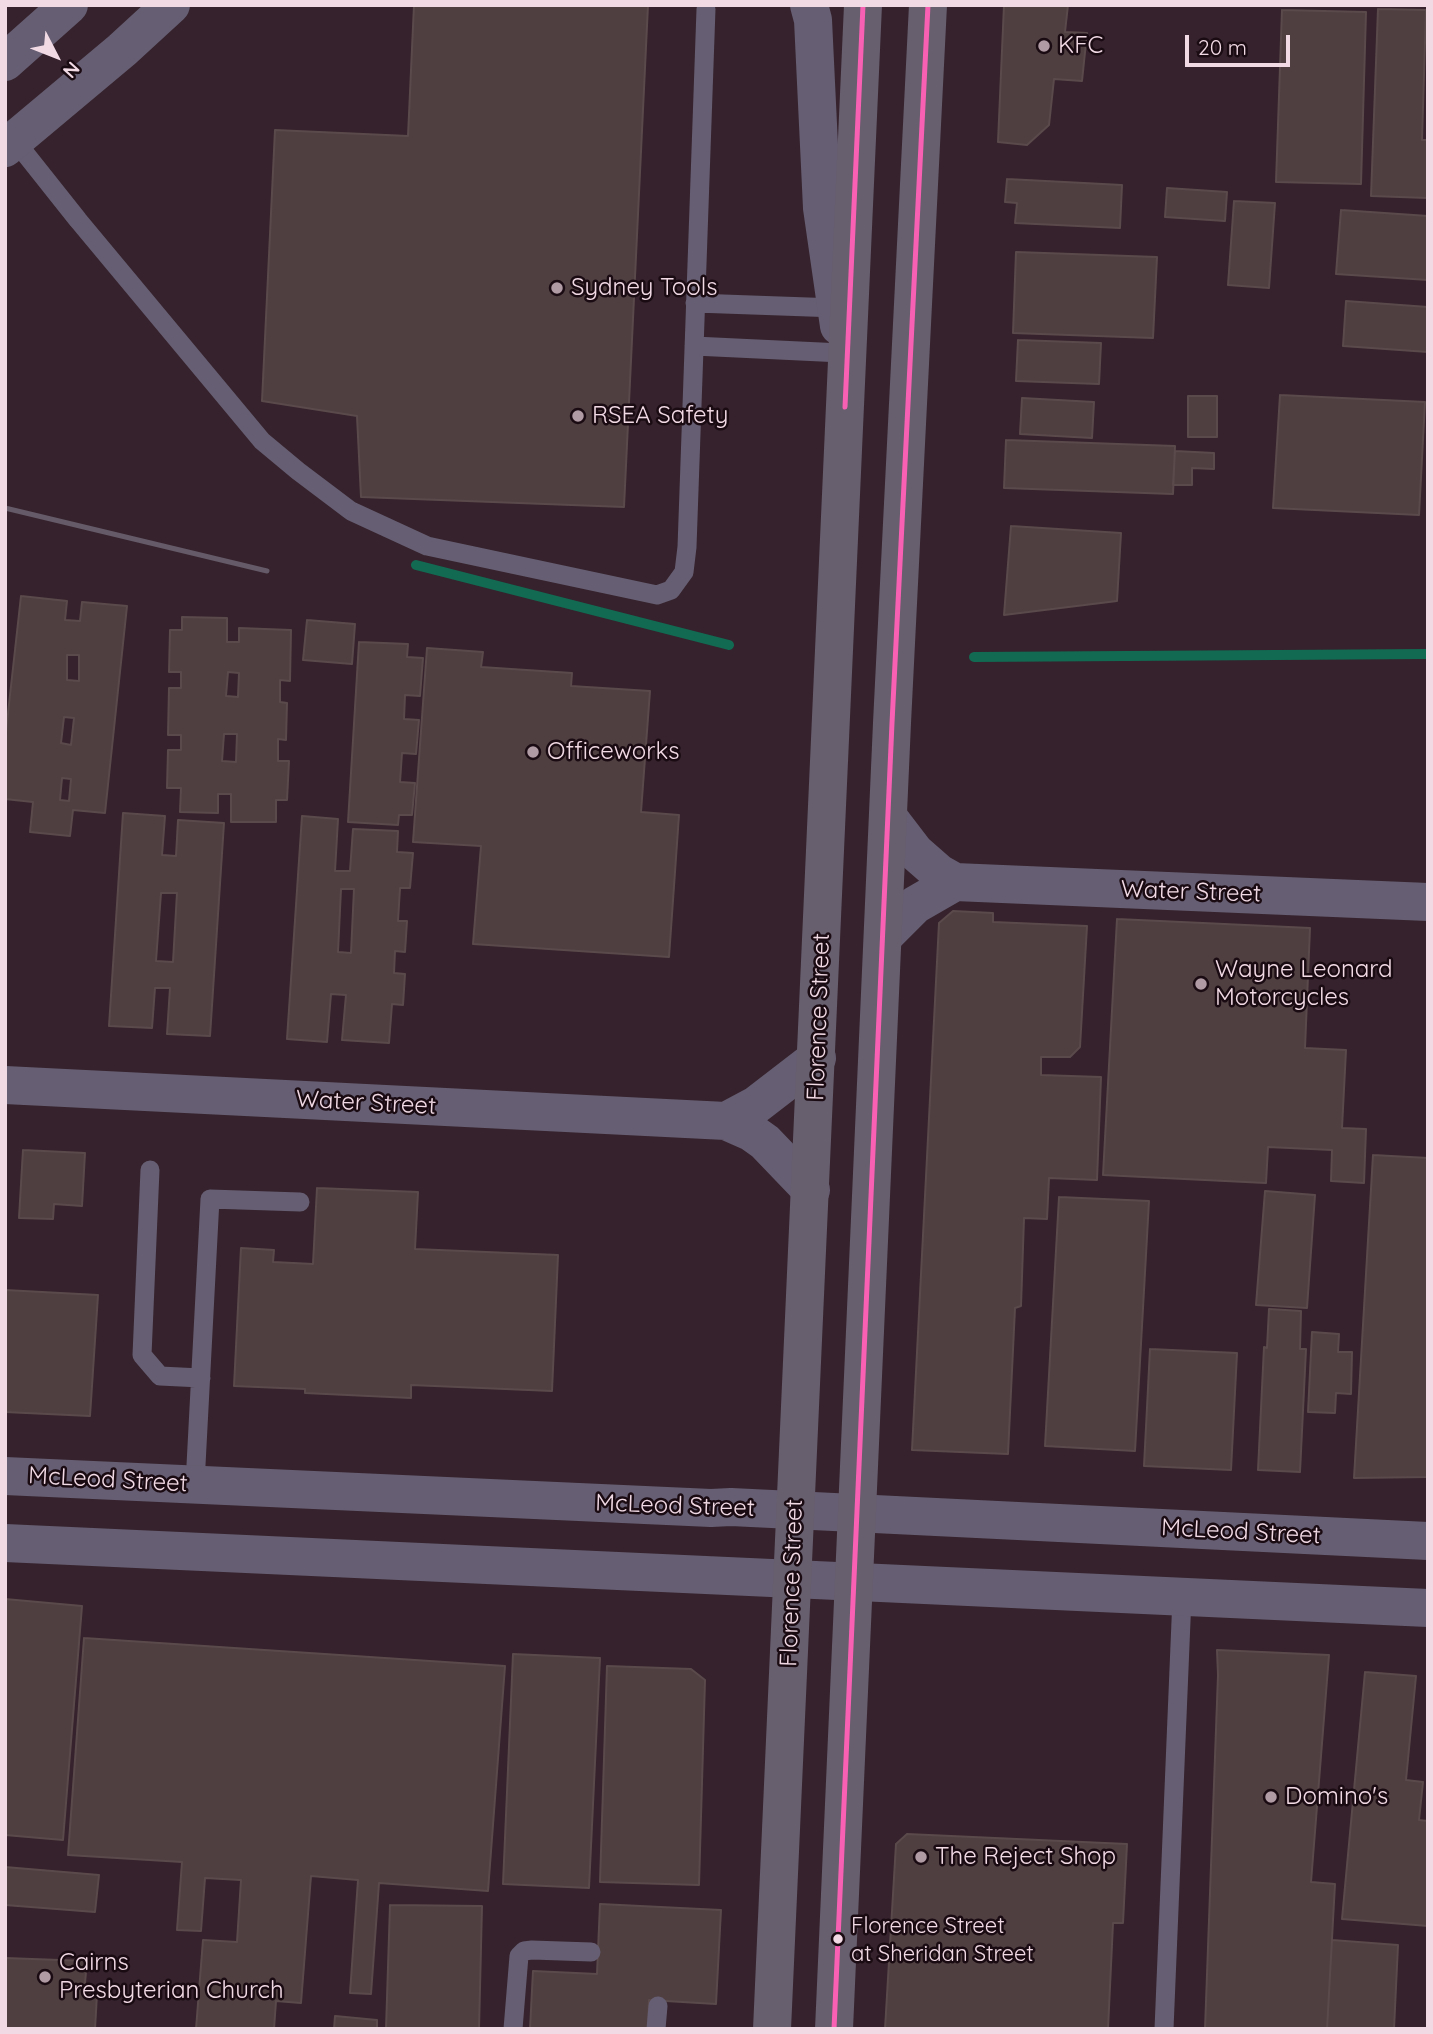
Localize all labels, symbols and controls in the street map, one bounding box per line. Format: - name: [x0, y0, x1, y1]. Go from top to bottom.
- north arrow: [21, 21, 91, 91]
- scale bar: [1188, 21, 1293, 65]
- place label: KFC: [1058, 32, 1103, 60]
- text: 20 m: [1198, 34, 1247, 60]
- marker: KFC: [1036, 38, 1052, 54]
- text: N: [58, 57, 85, 83]
- place label: Sydney Tools: [571, 274, 717, 302]
- marker: Sydney Tools: [549, 280, 565, 296]
- place label: RSEA Safety: [592, 402, 728, 430]
- marker: RSEA Safety: [570, 408, 586, 424]
- place label: Officeworks: [547, 738, 680, 766]
- marker: Officeworks: [525, 744, 541, 760]
- street label: Water Street: [1120, 875, 1262, 909]
- street label: Florence Street: [802, 933, 836, 1101]
- place label: Wayne Leonard Motorcycles: [1215, 956, 1393, 1012]
- marker: Wayne Leonard Motorcycles: [1193, 976, 1209, 992]
- street label: Water Street: [295, 1085, 437, 1121]
- street label: McLeod Street: [27, 1461, 189, 1499]
- street label: McLeod Street: [595, 1489, 755, 1523]
- street label: Florence Street: [775, 1499, 809, 1667]
- street label: McLeod Street: [1160, 1513, 1322, 1551]
- place label: Domino's: [1285, 1783, 1388, 1811]
- marker: Domino's: [1263, 1789, 1279, 1805]
- place label: The Reject Shop: [935, 1843, 1116, 1871]
- marker: The Reject Shop: [913, 1849, 929, 1865]
- place label: Florence Street at Sheridan Street: [851, 1913, 1034, 1965]
- marker: Florence Street at Sheridan Street: [831, 1932, 845, 1946]
- place label: Cairns Presbyterian Church: [59, 1949, 284, 2005]
- marker: Cairns Presbyterian Church: [37, 1969, 53, 1985]

